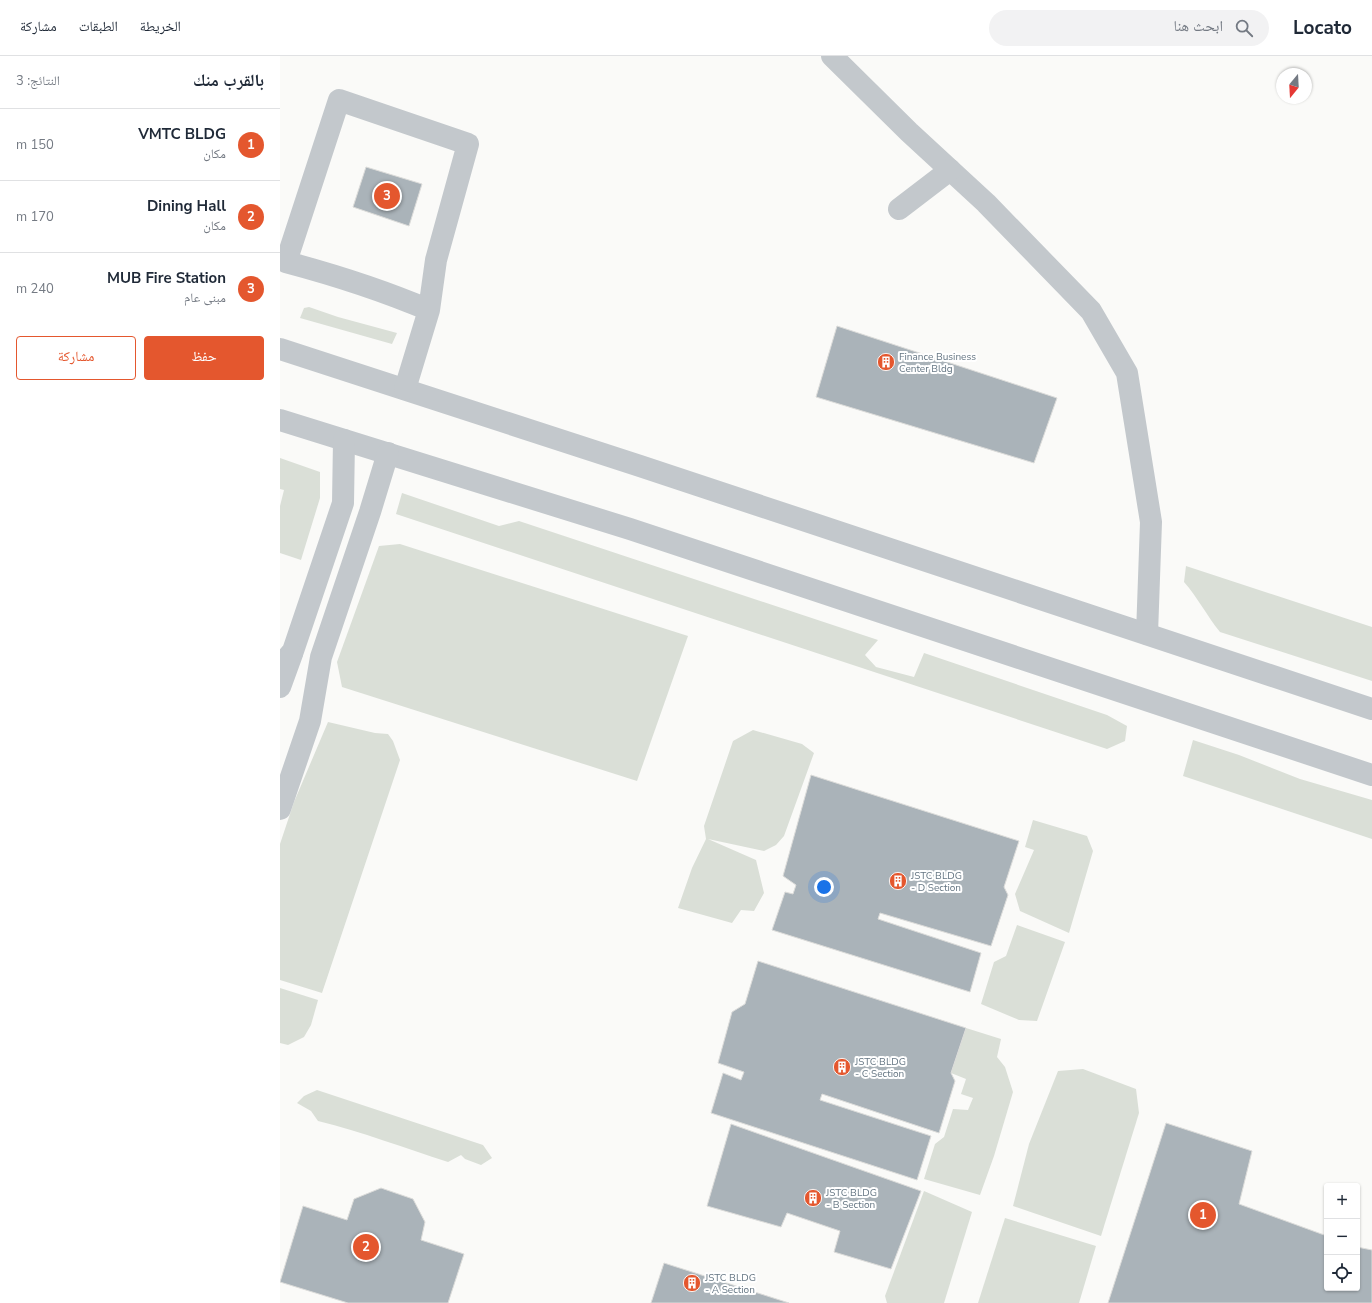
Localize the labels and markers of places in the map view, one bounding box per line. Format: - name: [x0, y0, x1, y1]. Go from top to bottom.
- pin: 3: [374, 181, 400, 211]
- place label: Finance Business Center Bldg: [899, 350, 976, 376]
- building icon: Finance Business Center Bldg: [876, 352, 896, 372]
- place label: JSTC BLDG - D Section: [910, 869, 962, 895]
- building icon: JSTC BLDG - D Section: [888, 871, 908, 891]
- place label: JSTC BLDG - C Section: [854, 1055, 906, 1081]
- building icon: JSTC BLDG - C Section: [832, 1057, 852, 1077]
- place label: JSTC BLDG - B Section: [825, 1186, 877, 1212]
- building icon: JSTC BLDG - B Section: [803, 1188, 823, 1208]
- pin: 1: [1190, 1200, 1216, 1230]
- pin: 2: [353, 1232, 379, 1262]
- place label: JSTC BLDG - A Section: [704, 1271, 756, 1297]
- building icon: JSTC BLDG - A Section: [682, 1273, 702, 1293]

